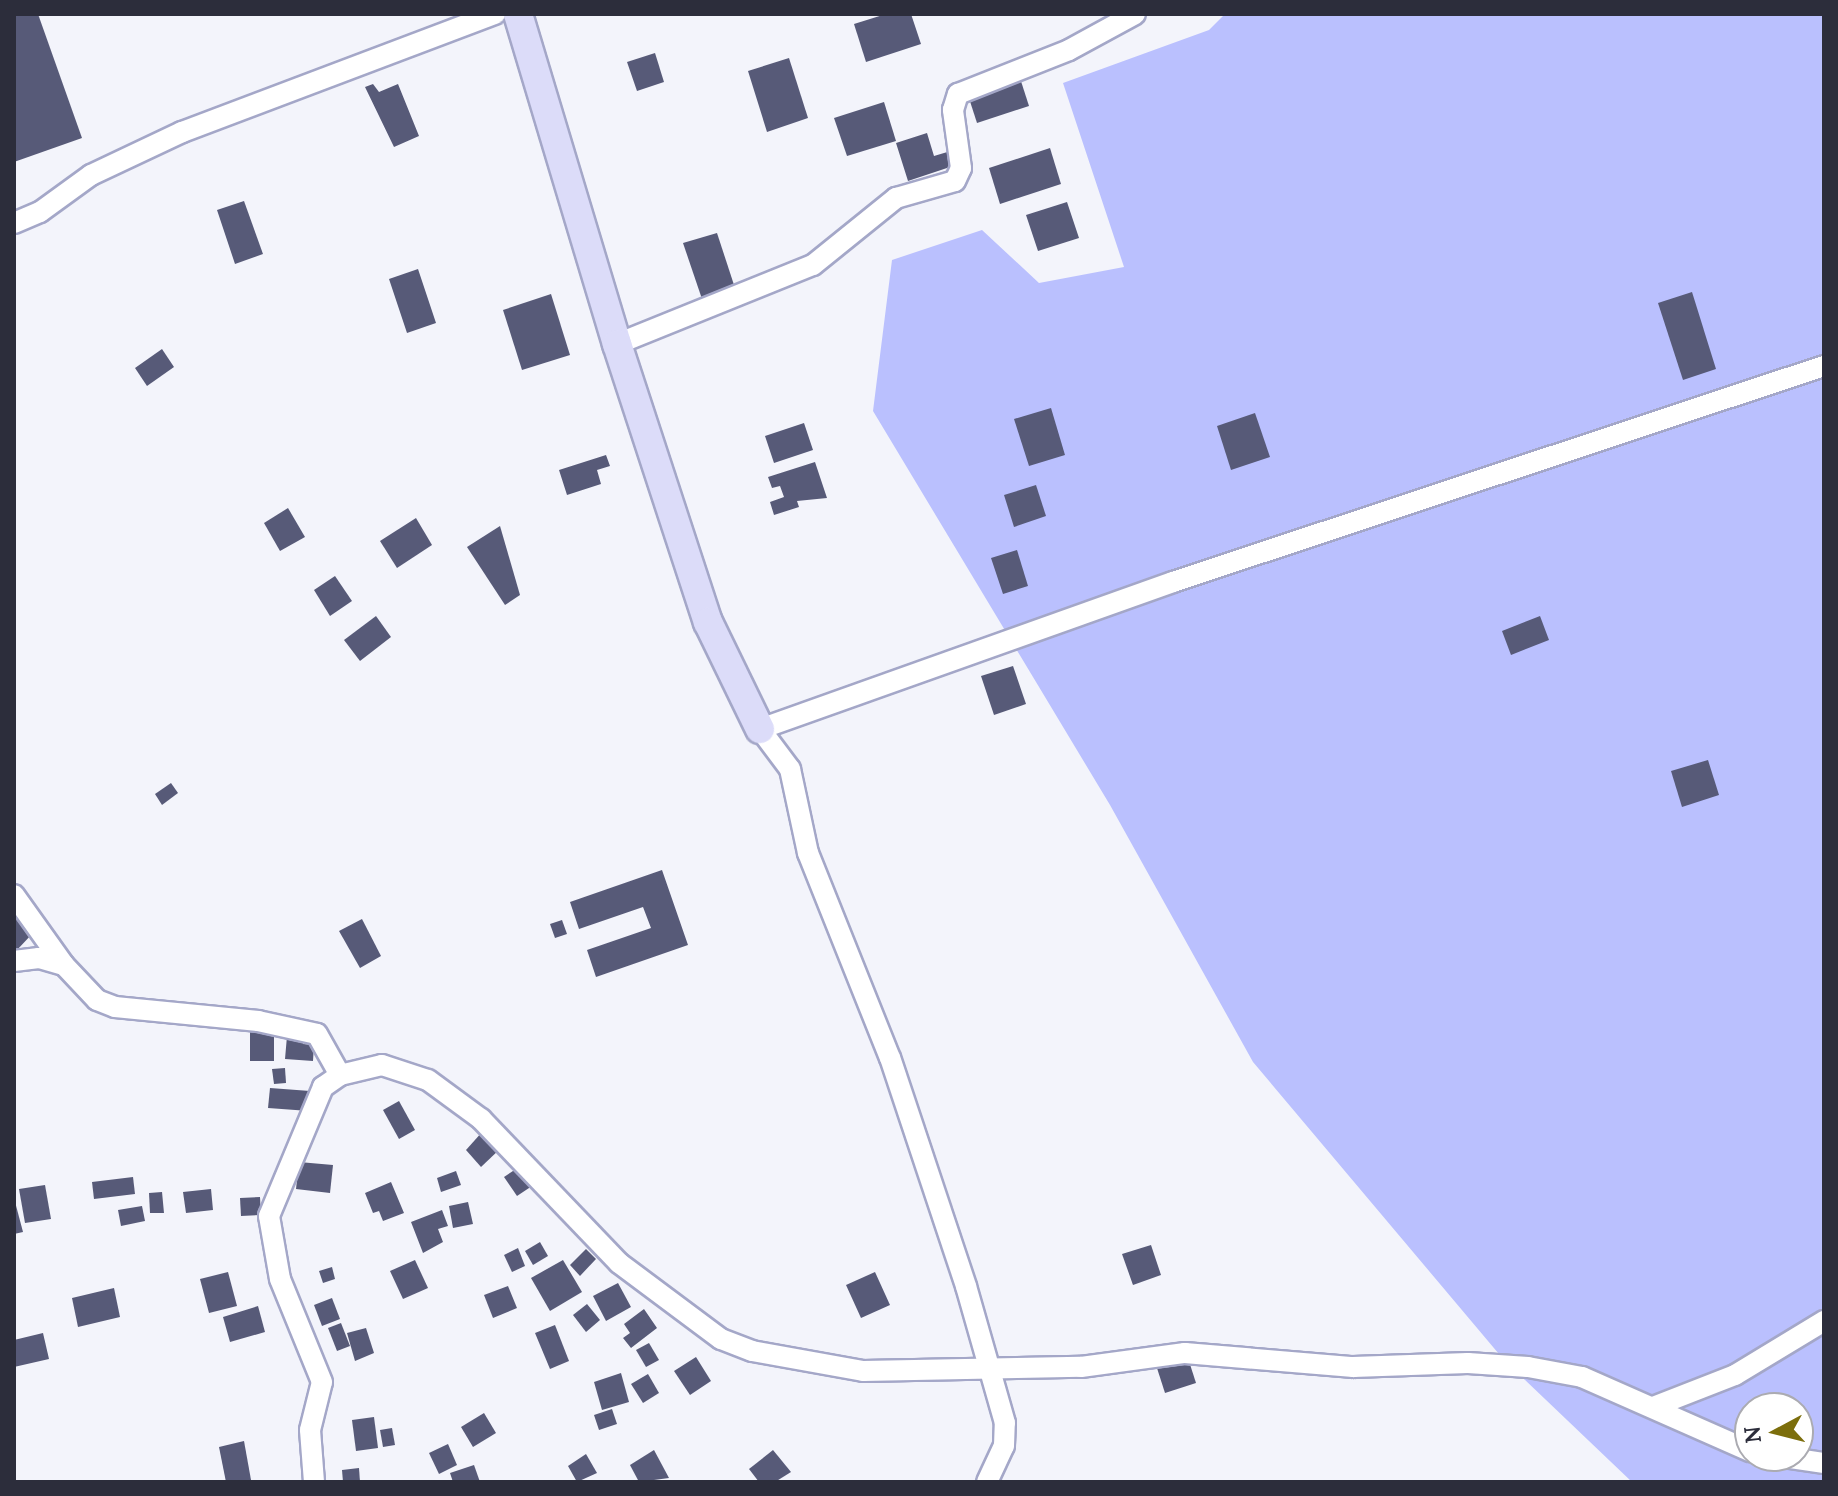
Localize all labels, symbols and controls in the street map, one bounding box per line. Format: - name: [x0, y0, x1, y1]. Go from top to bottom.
- north arrow: [1734, 1392, 1814, 1472]
- text: N: [1737, 1425, 1767, 1445]

